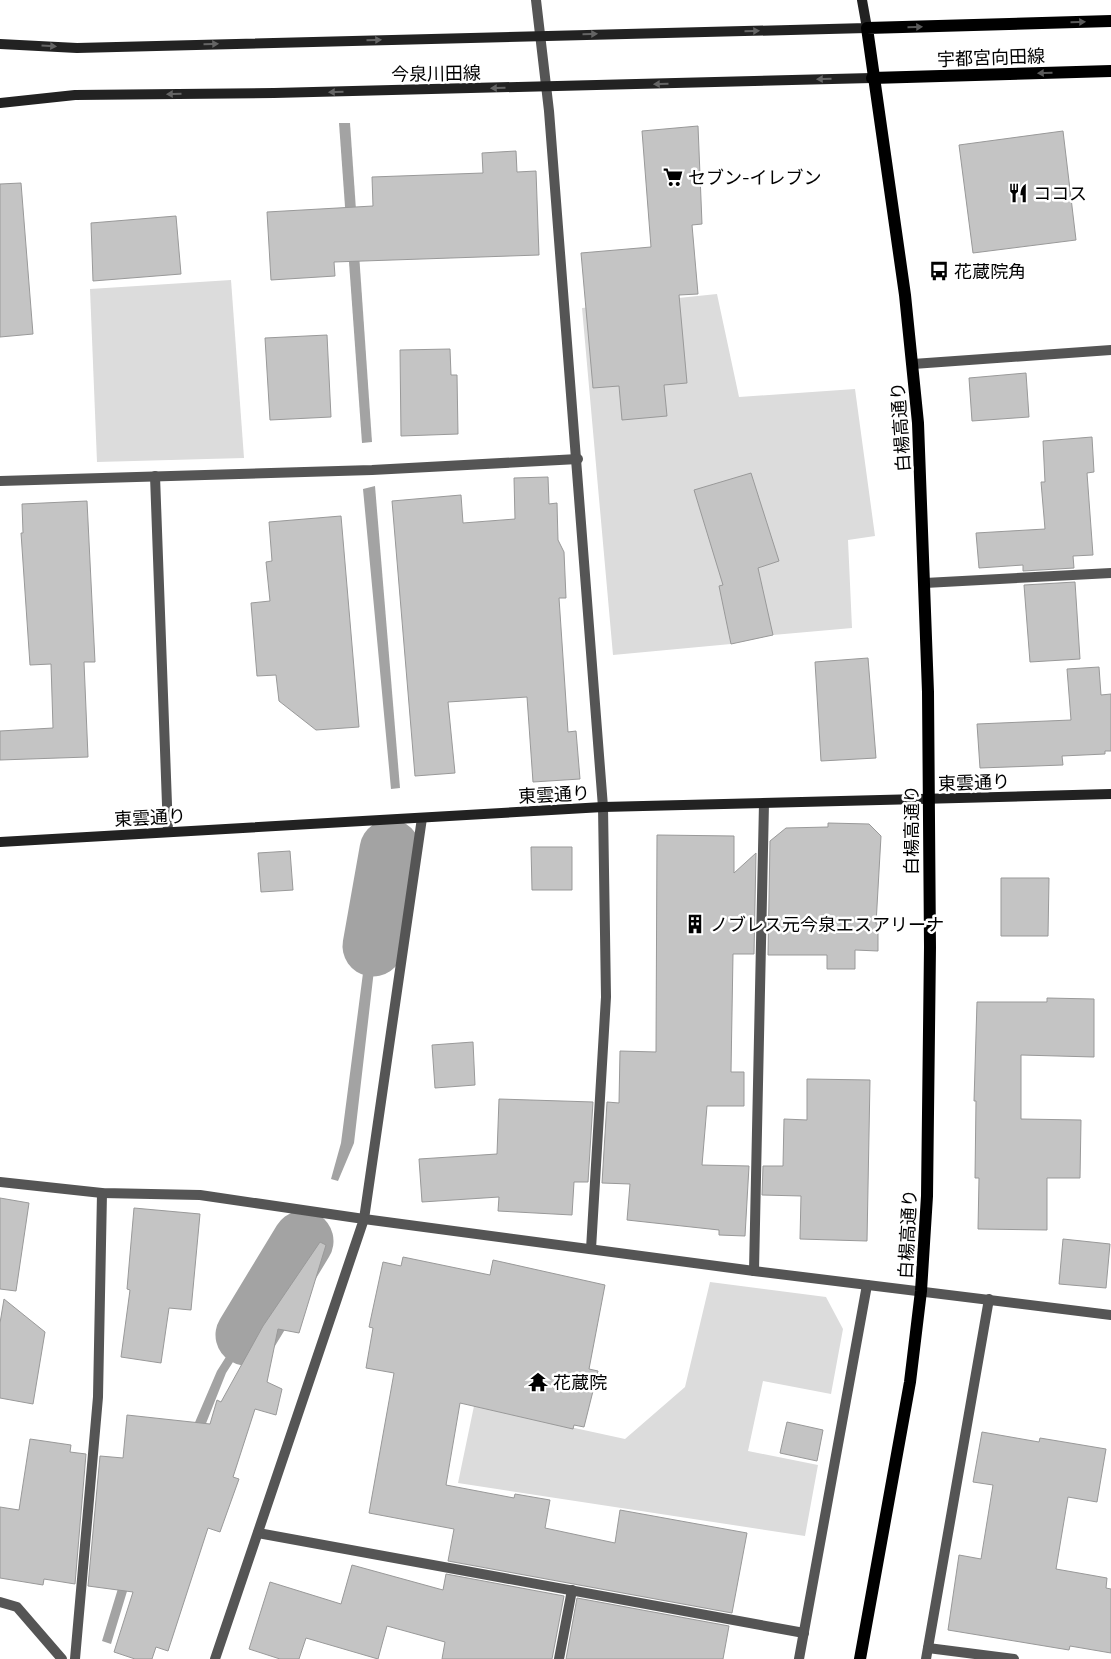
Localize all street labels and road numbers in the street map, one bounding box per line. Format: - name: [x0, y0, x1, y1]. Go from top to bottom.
- street label: 宇都宮向田線: [937, 44, 1045, 70]
- street label: 今泉川田線: [391, 61, 481, 85]
- street label: 白楊高通り: [886, 381, 914, 473]
- street label: 東雲通り: [938, 770, 1010, 794]
- street label: 東雲通り: [517, 781, 591, 807]
- street label: 白楊高通り: [900, 785, 922, 875]
- street label: 東雲通り: [113, 804, 187, 830]
- street label: 白楊高通り: [894, 1188, 920, 1280]

